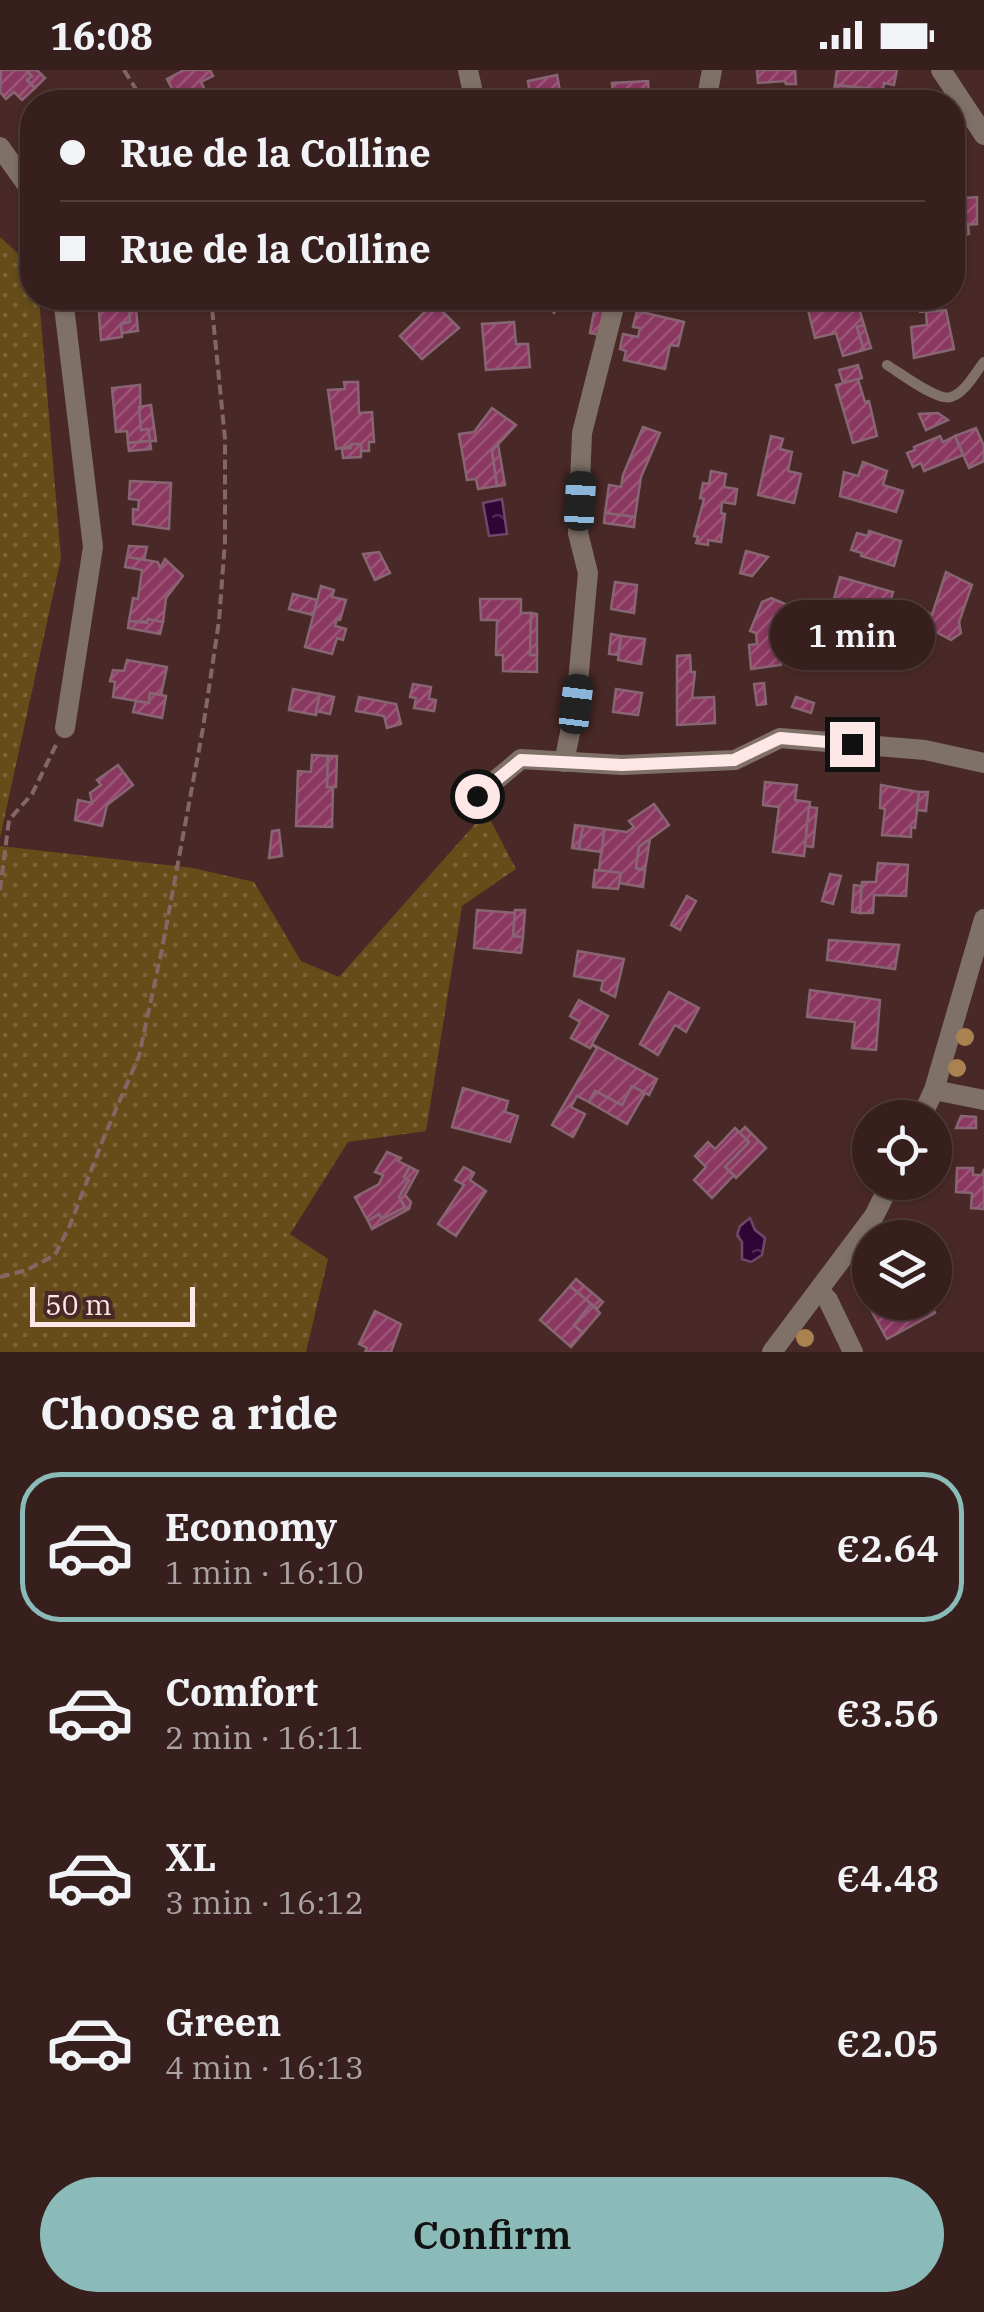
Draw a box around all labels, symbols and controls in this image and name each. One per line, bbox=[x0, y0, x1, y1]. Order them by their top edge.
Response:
text: 16:08 bbox=[50, 11, 153, 60]
text: Rue de la Colline bbox=[120, 128, 431, 177]
text: Rue de la Colline bbox=[120, 224, 431, 273]
car bbox=[563, 470, 597, 532]
callout: 1 min bbox=[770, 599, 934, 669]
text: 1 min bbox=[808, 614, 897, 656]
car bbox=[557, 672, 595, 736]
route end bbox=[830, 722, 875, 767]
route start bbox=[455, 774, 500, 819]
map controls bbox=[852, 1100, 952, 1320]
button: locate bbox=[852, 1100, 952, 1200]
button: layers bbox=[852, 1220, 952, 1320]
scale bar bbox=[30, 1282, 195, 1326]
text: 50 m bbox=[45, 1286, 112, 1323]
text: Choose a ride bbox=[40, 1383, 338, 1441]
icon: car bbox=[45, 1502, 135, 1592]
text: Economy bbox=[165, 1502, 337, 1551]
text: €2.64 bbox=[836, 1523, 939, 1572]
text: 1 min · 16:10 bbox=[165, 1551, 364, 1593]
icon: car bbox=[45, 1667, 135, 1757]
text: Comfort bbox=[165, 1667, 318, 1716]
text: €3.56 bbox=[836, 1688, 939, 1737]
text: 2 min · 16:11 bbox=[165, 1716, 364, 1758]
icon: car bbox=[45, 1832, 135, 1922]
text: XL bbox=[165, 1832, 216, 1881]
text: €4.48 bbox=[836, 1853, 939, 1902]
text: 3 min · 16:12 bbox=[165, 1881, 364, 1923]
icon: car bbox=[45, 1997, 135, 2087]
text: Green bbox=[165, 1997, 281, 2046]
text: €2.05 bbox=[836, 2018, 939, 2067]
text: 4 min · 16:13 bbox=[165, 2046, 364, 2088]
button: Confirm bbox=[40, 2177, 944, 2292]

